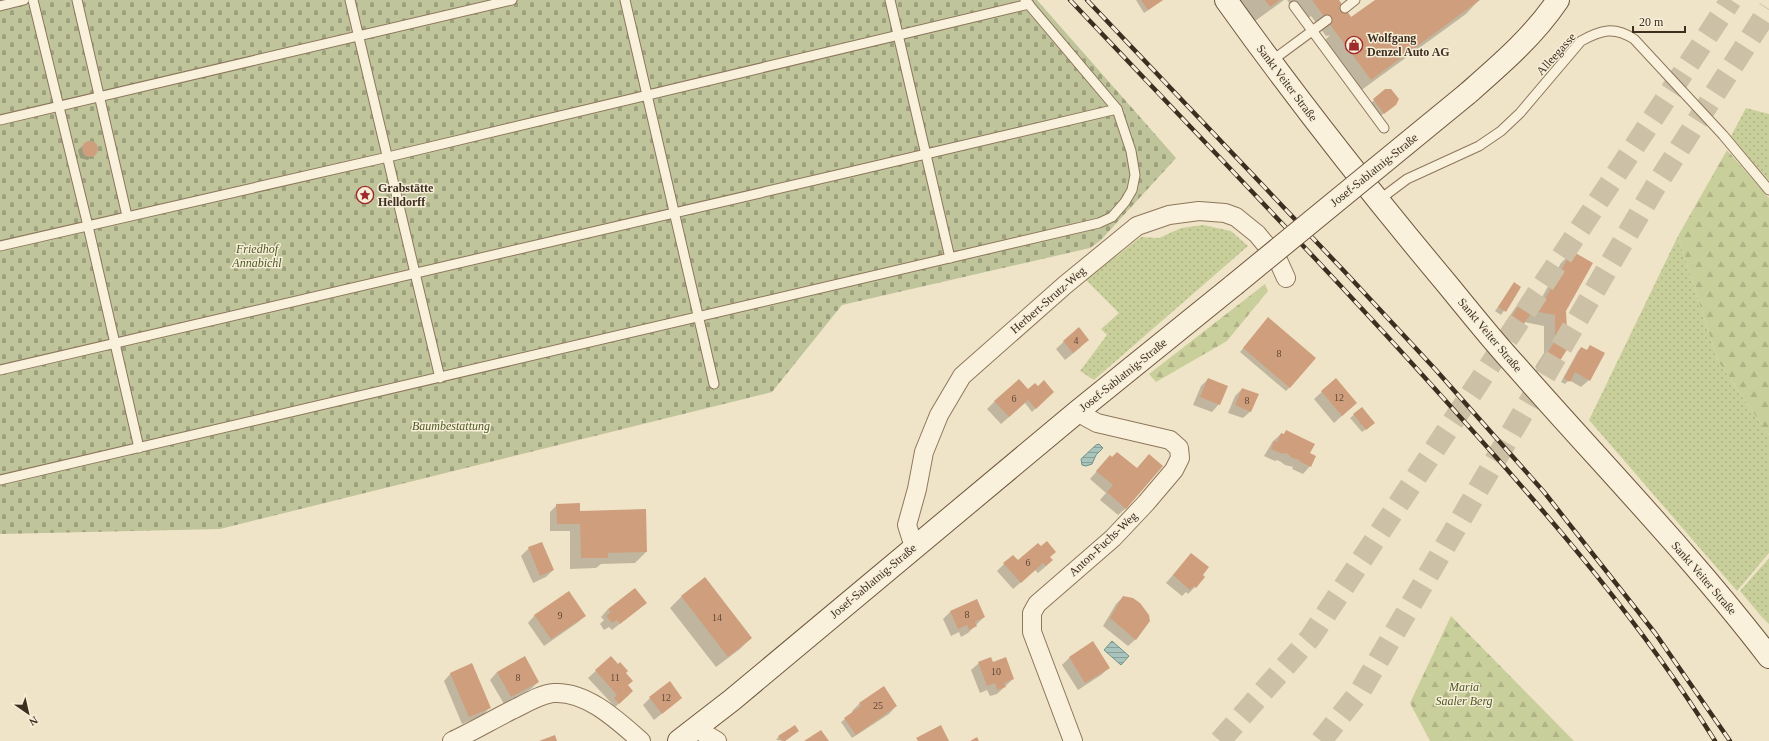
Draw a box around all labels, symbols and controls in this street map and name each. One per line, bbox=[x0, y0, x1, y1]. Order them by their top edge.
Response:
scale bar bbox=[1633, 8, 1685, 34]
text: 20 m bbox=[1639, 15, 1664, 29]
street label: Alleegasse bbox=[1533, 30, 1579, 78]
place label: Wolfgang Denzel Auto AG bbox=[1367, 31, 1450, 59]
shop icon: Wolfgang Denzel Auto AG bbox=[1344, 35, 1364, 55]
street label: Sankt Veiter Straße bbox=[1254, 42, 1320, 124]
street label: Josef-Sablatnig-Straße bbox=[1327, 130, 1421, 210]
place label: Grabstätte Helldorff bbox=[378, 181, 434, 209]
place icon: Grabstätte Helldorff bbox=[355, 185, 375, 205]
park label: Friedhof Annabichl bbox=[231, 242, 282, 270]
street label: Herbert-Strutz-Weg bbox=[1008, 264, 1088, 336]
street label: Sankt Veiter Straße bbox=[1455, 295, 1525, 375]
house number: 4 bbox=[1074, 335, 1079, 346]
street label: Josef-Sablatnig-Straße bbox=[1076, 335, 1170, 415]
house number: 8 bbox=[1277, 348, 1282, 359]
house number: 12 bbox=[1334, 392, 1344, 403]
house number: 6 bbox=[1012, 393, 1017, 404]
house number: 8 bbox=[1245, 395, 1250, 406]
park label: Baumbestattung bbox=[412, 419, 490, 433]
street label: Anton-Fuchs-Weg bbox=[1066, 509, 1140, 579]
street label: Sankt Veiter Straße bbox=[1668, 539, 1740, 617]
street label: Josef-Sablatnig-Straße bbox=[827, 541, 919, 621]
house number: 6 bbox=[1026, 557, 1031, 568]
house number: 8 bbox=[965, 609, 970, 620]
house number: 9 bbox=[558, 610, 563, 621]
house number: 14 bbox=[712, 612, 722, 623]
house number: 10 bbox=[991, 666, 1001, 677]
house number: 8 bbox=[516, 672, 521, 683]
house number: 11 bbox=[610, 672, 620, 683]
park label: Maria Saaler Berg bbox=[1435, 680, 1493, 708]
house number: 12 bbox=[661, 692, 671, 703]
north arrow bbox=[8, 693, 48, 733]
house number: 25 bbox=[873, 700, 883, 711]
text: N bbox=[27, 714, 40, 729]

